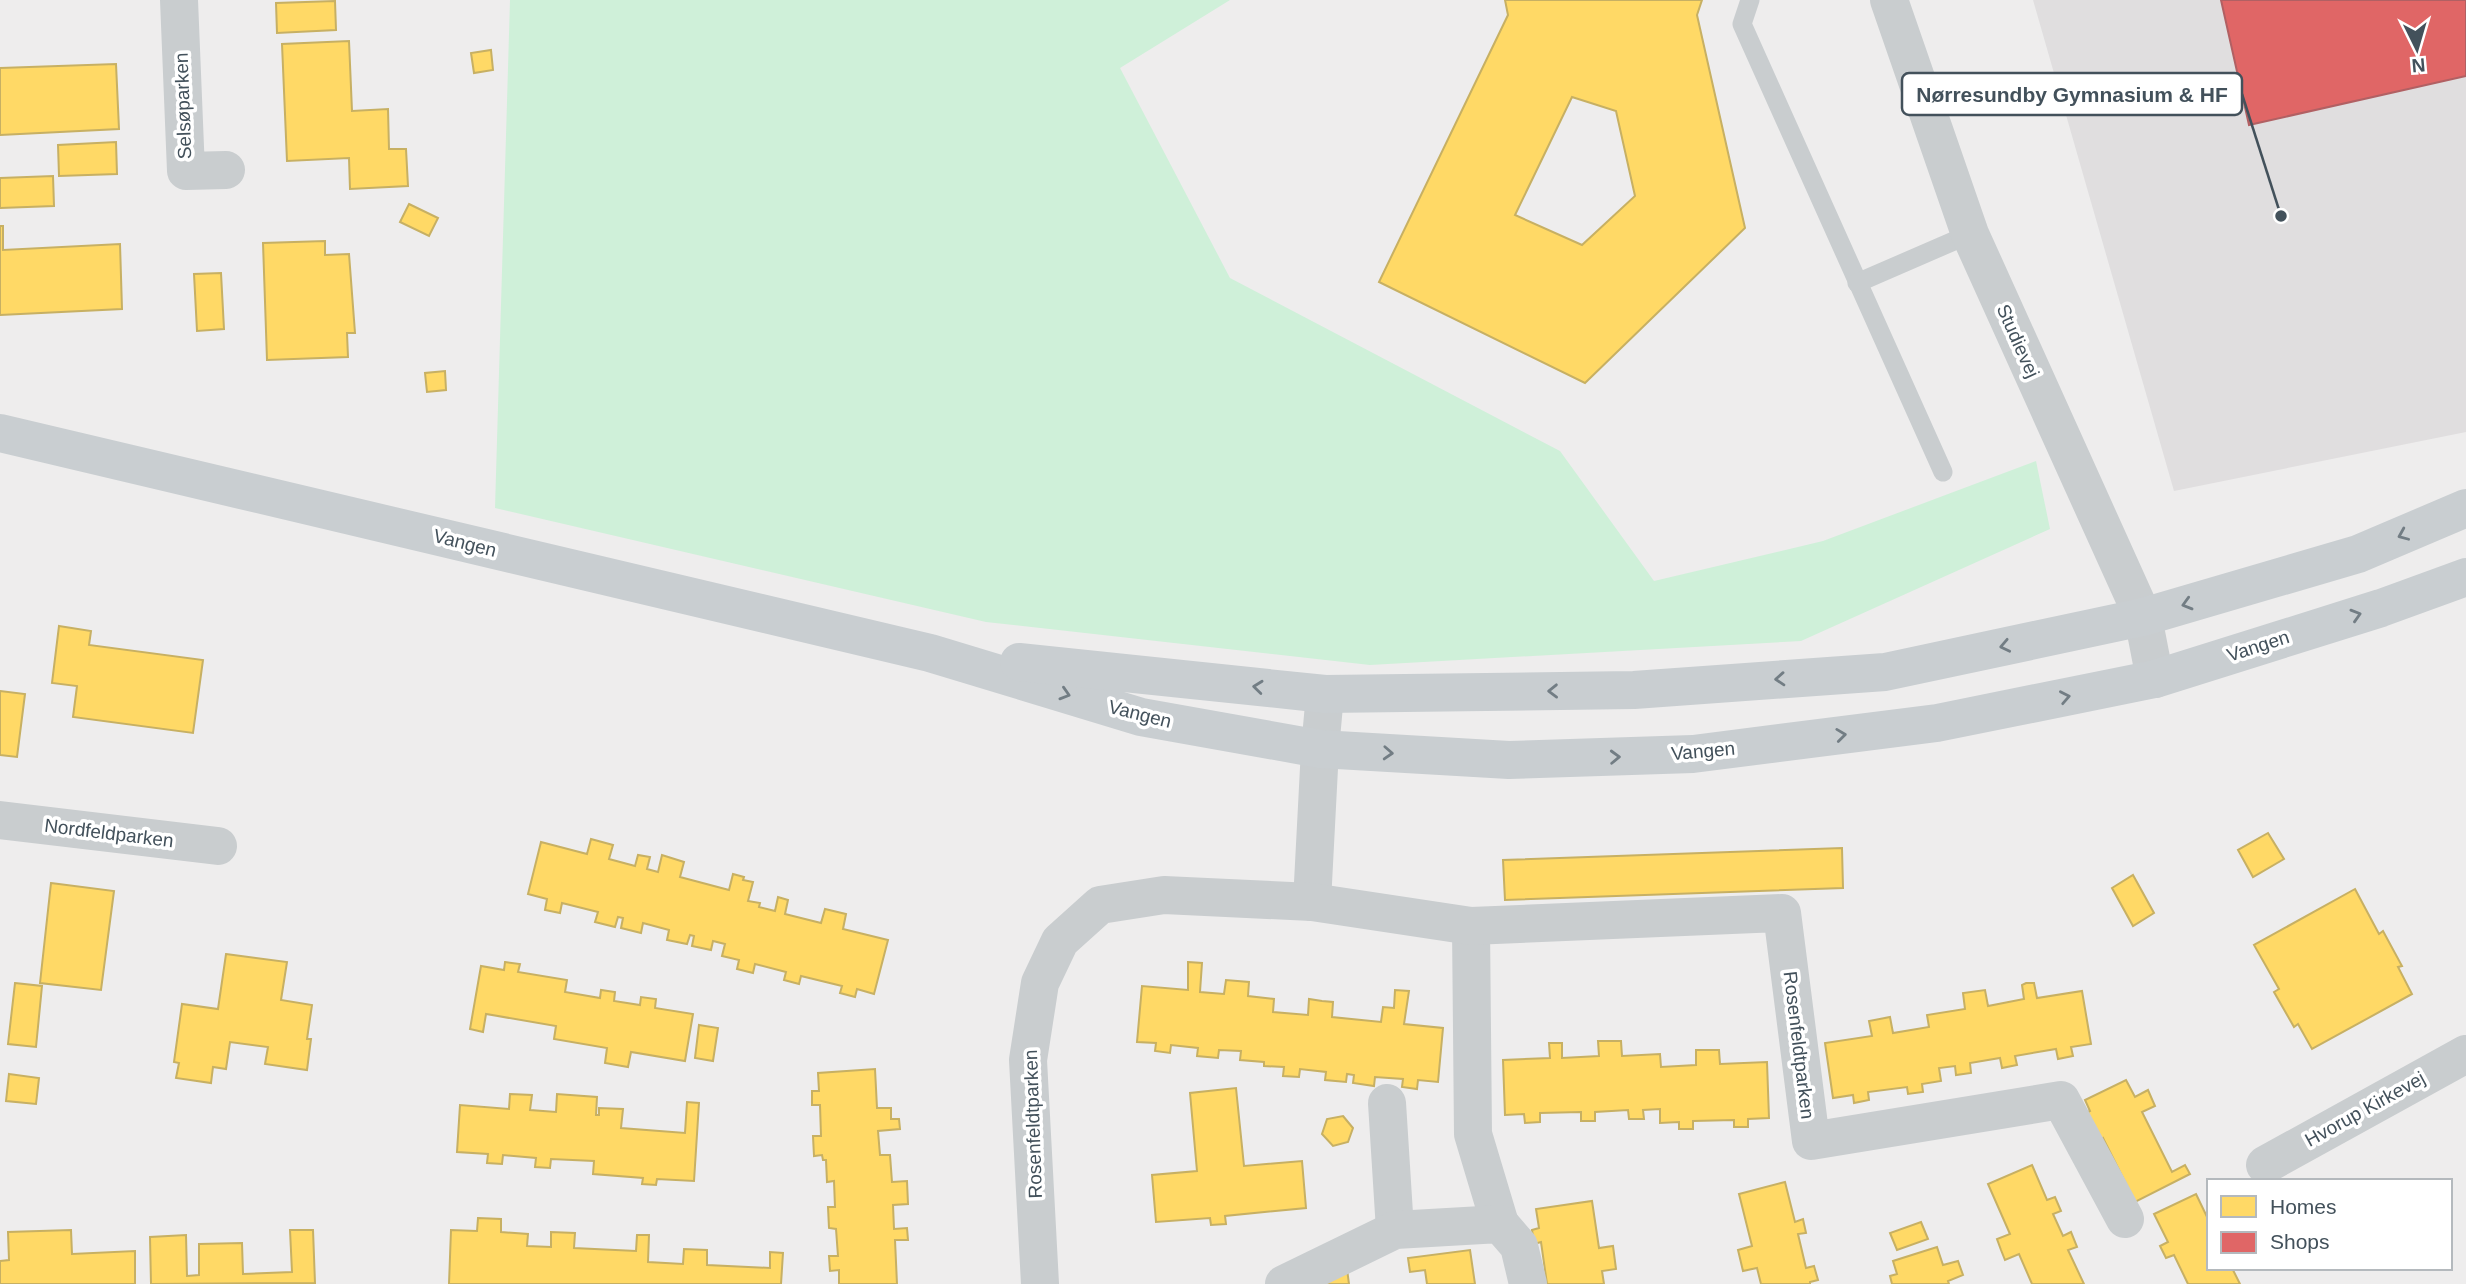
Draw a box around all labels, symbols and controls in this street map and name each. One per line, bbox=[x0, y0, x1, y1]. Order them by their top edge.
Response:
north arrow bbox=[2382, 14, 2452, 84]
street label: Selsøparken bbox=[171, 52, 195, 160]
text: N bbox=[2411, 54, 2426, 76]
callout: Nørresundby Gymnasium & HF bbox=[1902, 73, 2242, 115]
text: Nørresundby Gymnasium & HF bbox=[1916, 83, 2228, 106]
street label: Studievej bbox=[1993, 301, 2043, 381]
street label: Vangen bbox=[431, 525, 499, 561]
one-way arrow bbox=[2398, 526, 2410, 540]
one-way arrow bbox=[2181, 595, 2193, 610]
one-way arrow bbox=[2350, 609, 2362, 624]
street label: Vangen bbox=[2224, 626, 2292, 666]
one-way arrow bbox=[1999, 638, 2011, 653]
one-way arrow bbox=[1774, 671, 1785, 686]
one-way arrow bbox=[1252, 680, 1263, 695]
one-way arrow bbox=[1547, 683, 1558, 699]
one-way arrow bbox=[1059, 686, 1071, 700]
one-way arrow bbox=[2059, 690, 2071, 705]
street label: Vangen bbox=[1106, 696, 1174, 732]
one-way arrow bbox=[1835, 728, 1847, 743]
street label: Vangen bbox=[1670, 738, 1736, 764]
one-way arrow bbox=[1383, 745, 1394, 760]
one-way arrow bbox=[1610, 749, 1621, 764]
street label: Nordfeldparken bbox=[43, 815, 175, 851]
street label: Rosenfeldtparken bbox=[1780, 970, 1818, 1120]
street label: Rosenfeldtparken bbox=[1020, 1049, 1046, 1199]
street label: Hvorup Kirkevej bbox=[2301, 1067, 2429, 1151]
legend bbox=[2207, 1179, 2452, 1270]
text: Homes bbox=[2270, 1195, 2337, 1218]
text: Shops bbox=[2270, 1230, 2330, 1253]

